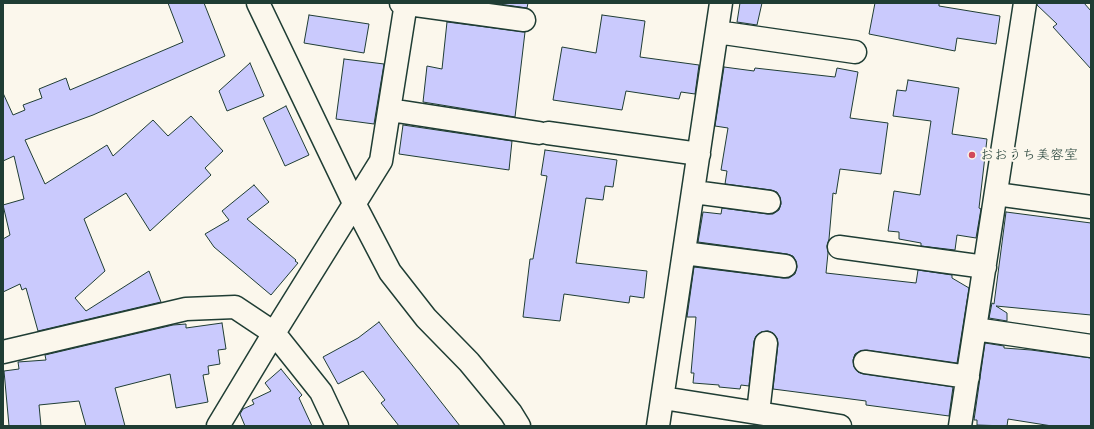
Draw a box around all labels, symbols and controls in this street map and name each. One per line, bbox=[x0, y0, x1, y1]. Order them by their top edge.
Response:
place label: おおうち美容室 bbox=[980, 147, 1078, 163]
marker: おおうち美容室 bbox=[967, 150, 977, 160]

